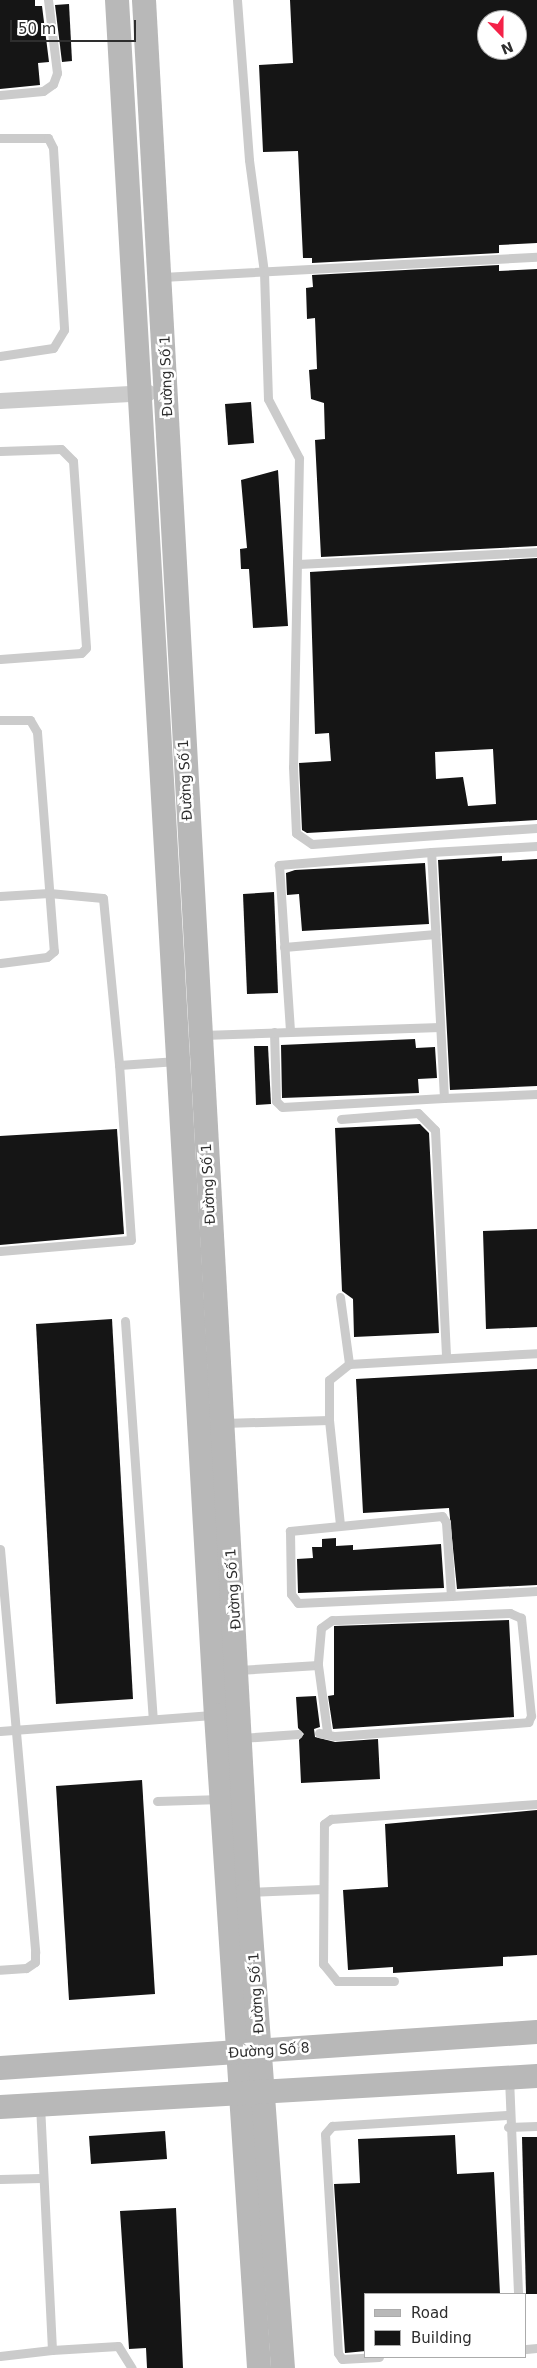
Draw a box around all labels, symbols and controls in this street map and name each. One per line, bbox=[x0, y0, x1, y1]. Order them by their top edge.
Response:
scale bar bbox=[12, 10, 139, 42]
north arrow bbox=[477, 10, 527, 60]
text: 50 m bbox=[18, 20, 56, 38]
text: N bbox=[499, 38, 516, 58]
street label: Đường Số 1 bbox=[156, 335, 176, 417]
street label: Đường Số 1 bbox=[174, 739, 196, 821]
street label: Đường Số 1 bbox=[197, 1143, 219, 1225]
street label: Đường Số 1 bbox=[222, 1548, 244, 1630]
street label: Đường Số 1 bbox=[245, 1952, 267, 2034]
street label: Đường Số 8 bbox=[228, 2039, 310, 2061]
legend bbox=[364, 2293, 527, 2358]
text: Road bbox=[411, 2304, 449, 2322]
text: Building bbox=[411, 2329, 472, 2347]

